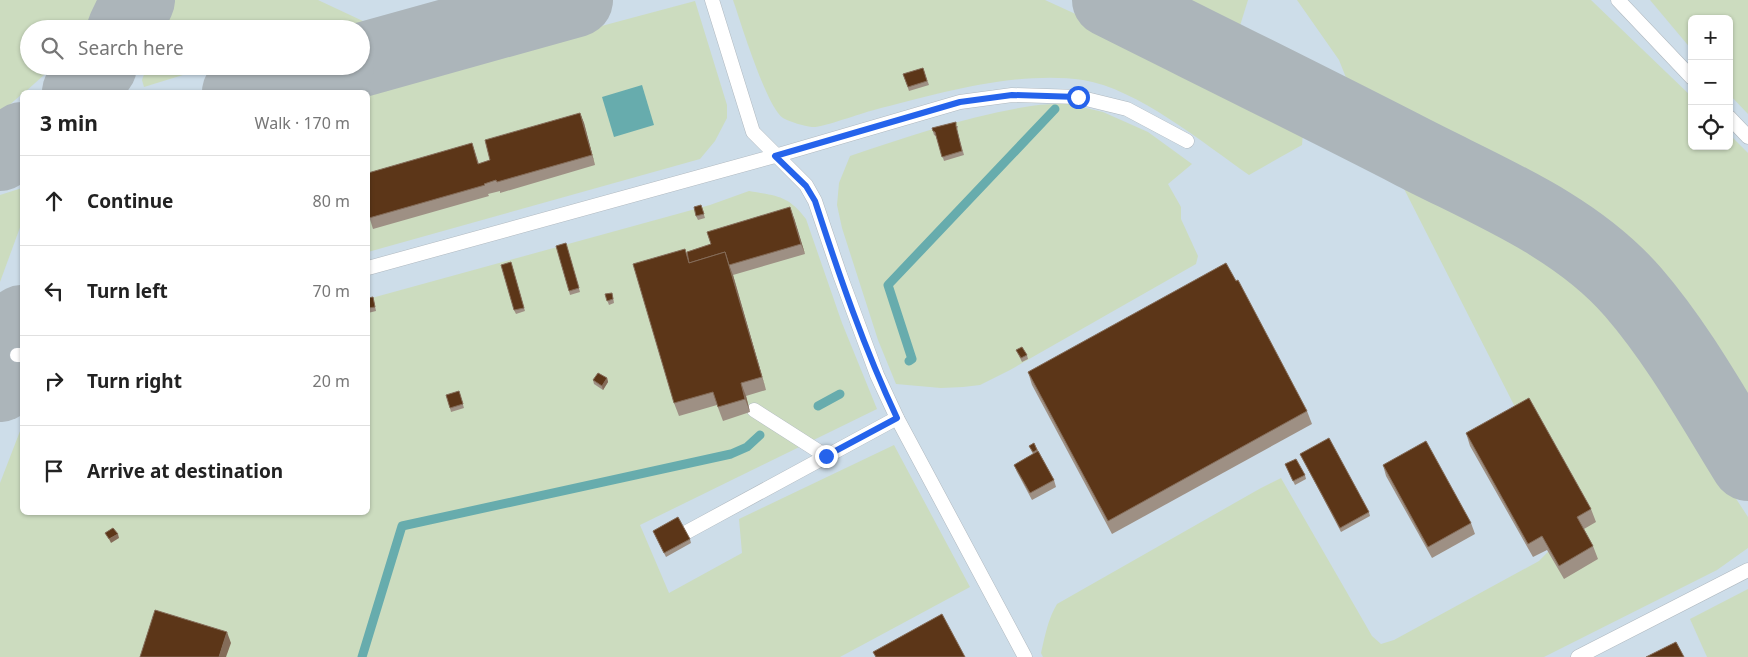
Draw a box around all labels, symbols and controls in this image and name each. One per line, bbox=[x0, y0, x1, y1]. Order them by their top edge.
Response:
map controls bbox=[1688, 15, 1733, 150]
button: + bbox=[1688, 15, 1733, 60]
search box bbox=[20, 20, 370, 75]
icon: search bbox=[38, 34, 66, 62]
text: Search here bbox=[78, 35, 184, 61]
button: − bbox=[1688, 60, 1733, 105]
route start bbox=[1067, 86, 1090, 109]
button: locate bbox=[1688, 105, 1733, 150]
text: 3 min bbox=[40, 109, 98, 137]
text: Walk · 170 m bbox=[255, 112, 350, 134]
icon: ahead bbox=[40, 187, 68, 215]
text: Continue bbox=[87, 188, 173, 214]
text: 80 m bbox=[313, 190, 350, 212]
icon: left bbox=[40, 277, 68, 305]
text: Turn left bbox=[87, 278, 168, 304]
text: 70 m bbox=[313, 280, 350, 302]
icon: right bbox=[40, 367, 68, 395]
text: Turn right bbox=[87, 368, 182, 394]
text: 20 m bbox=[313, 370, 350, 392]
route end bbox=[815, 445, 838, 468]
icon: arrive bbox=[40, 457, 68, 485]
text: Arrive at destination bbox=[87, 458, 283, 484]

